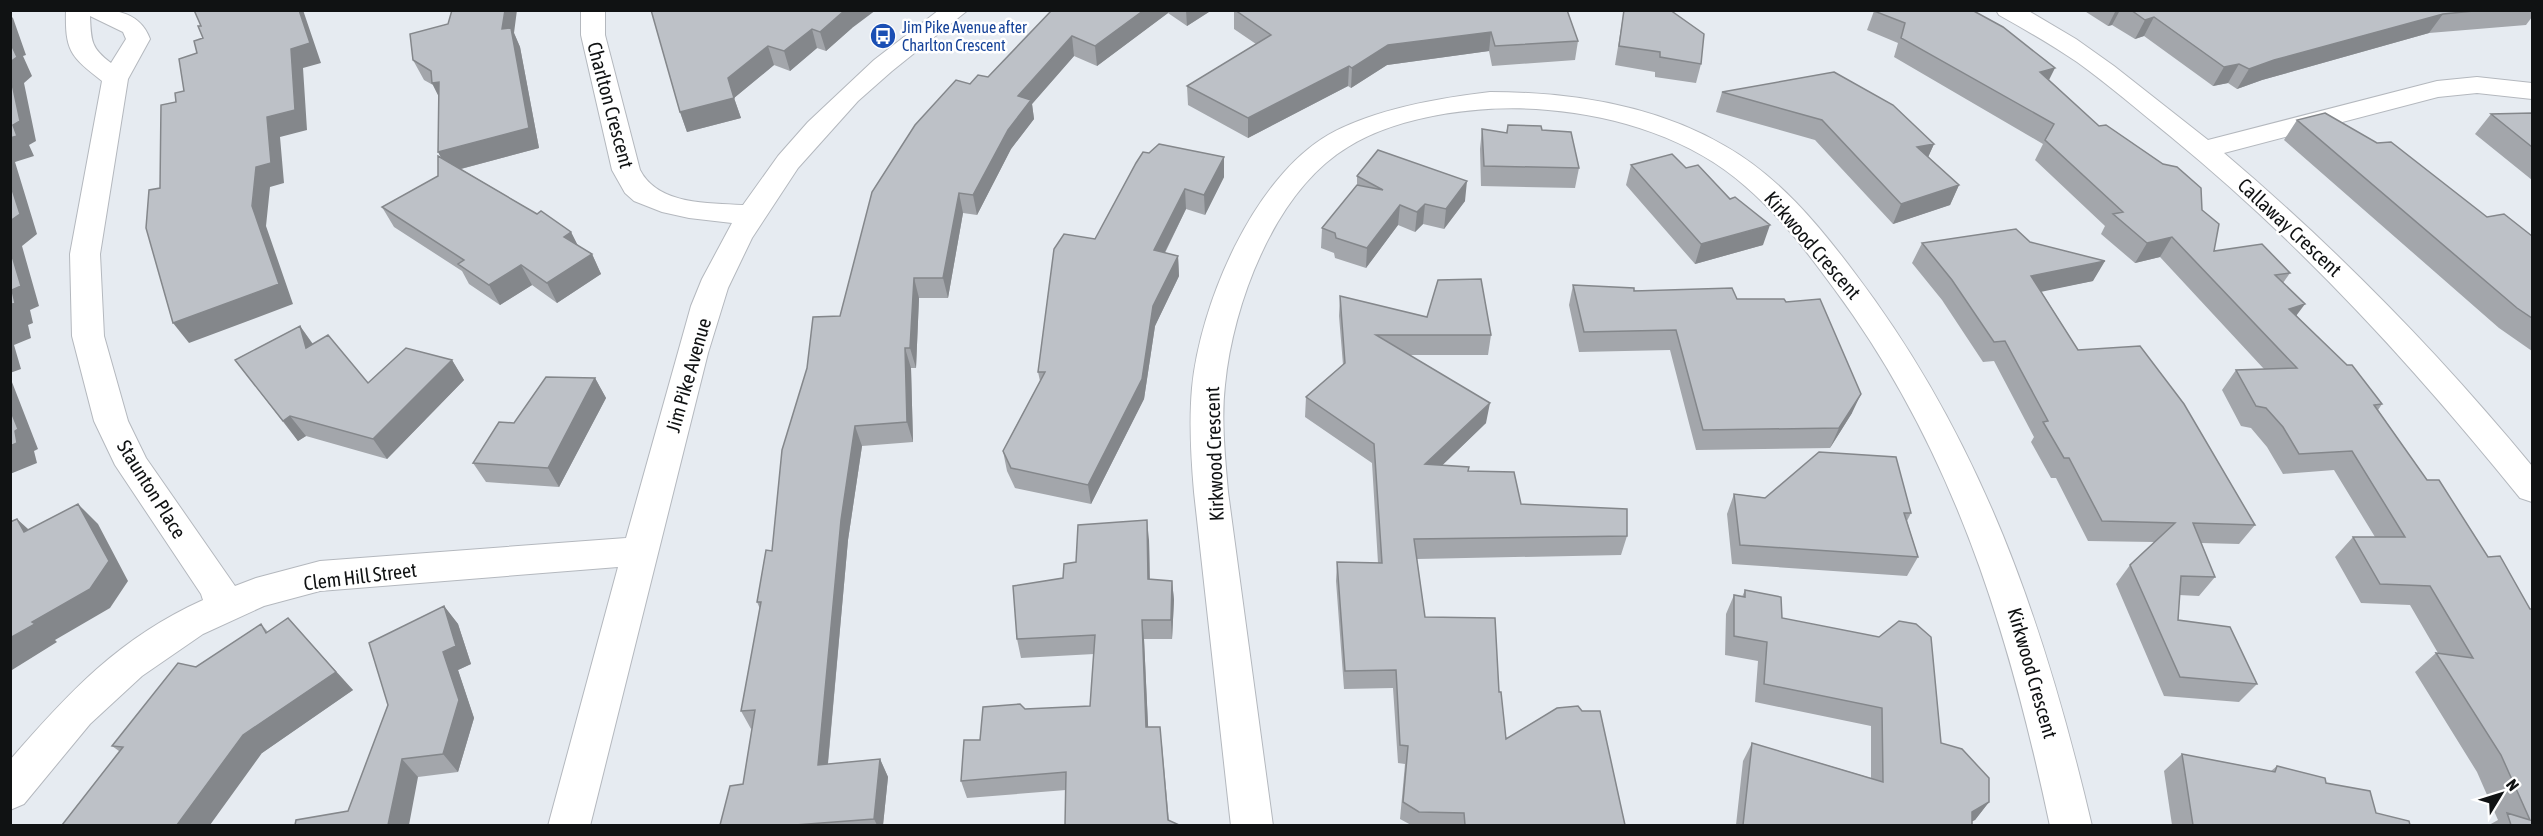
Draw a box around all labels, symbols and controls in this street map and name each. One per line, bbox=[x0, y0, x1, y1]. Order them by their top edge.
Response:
place label: Jim Pike Avenue after Charlton Crescent bbox=[902, 18, 1027, 54]
bus stop icon: Jim Pike Avenue after Charlton Crescent bbox=[868, 21, 898, 51]
street label: Charlton Crescent bbox=[583, 39, 639, 171]
street label: Callaway Crescent bbox=[2233, 173, 2347, 281]
street label: Kirkwood Crescent bbox=[1760, 187, 1866, 304]
street label: Jim Pike Avenue bbox=[661, 315, 715, 435]
street label: Kirkwood Crescent bbox=[1200, 386, 1228, 522]
street label: Staunton Place bbox=[113, 436, 191, 542]
street label: Clem Hill Street bbox=[302, 558, 418, 594]
street label: Kirkwood Crescent bbox=[2003, 605, 2063, 741]
north arrow bbox=[2471, 764, 2531, 824]
text: N bbox=[2503, 775, 2523, 794]

